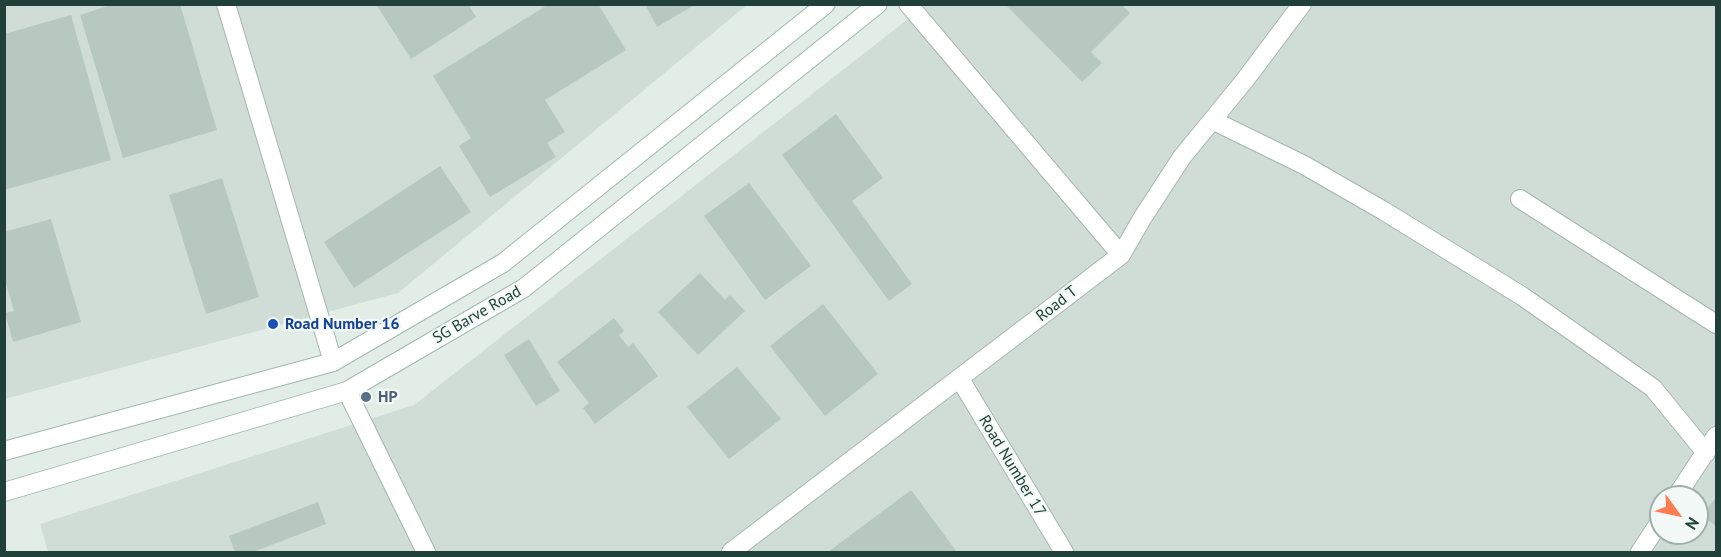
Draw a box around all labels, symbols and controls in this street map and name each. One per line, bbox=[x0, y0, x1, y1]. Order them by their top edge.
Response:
street label: SG Barve Road bbox=[429, 282, 525, 348]
street label: Road T bbox=[1033, 282, 1081, 326]
place label: Road Number 16 bbox=[285, 314, 400, 334]
marker: Road Number 16 bbox=[266, 317, 280, 331]
place label: HP bbox=[378, 387, 398, 407]
marker: HP bbox=[359, 390, 373, 404]
street label: Road Number 17 bbox=[974, 412, 1050, 520]
north arrow bbox=[1649, 485, 1709, 545]
text: N bbox=[1681, 514, 1704, 534]

